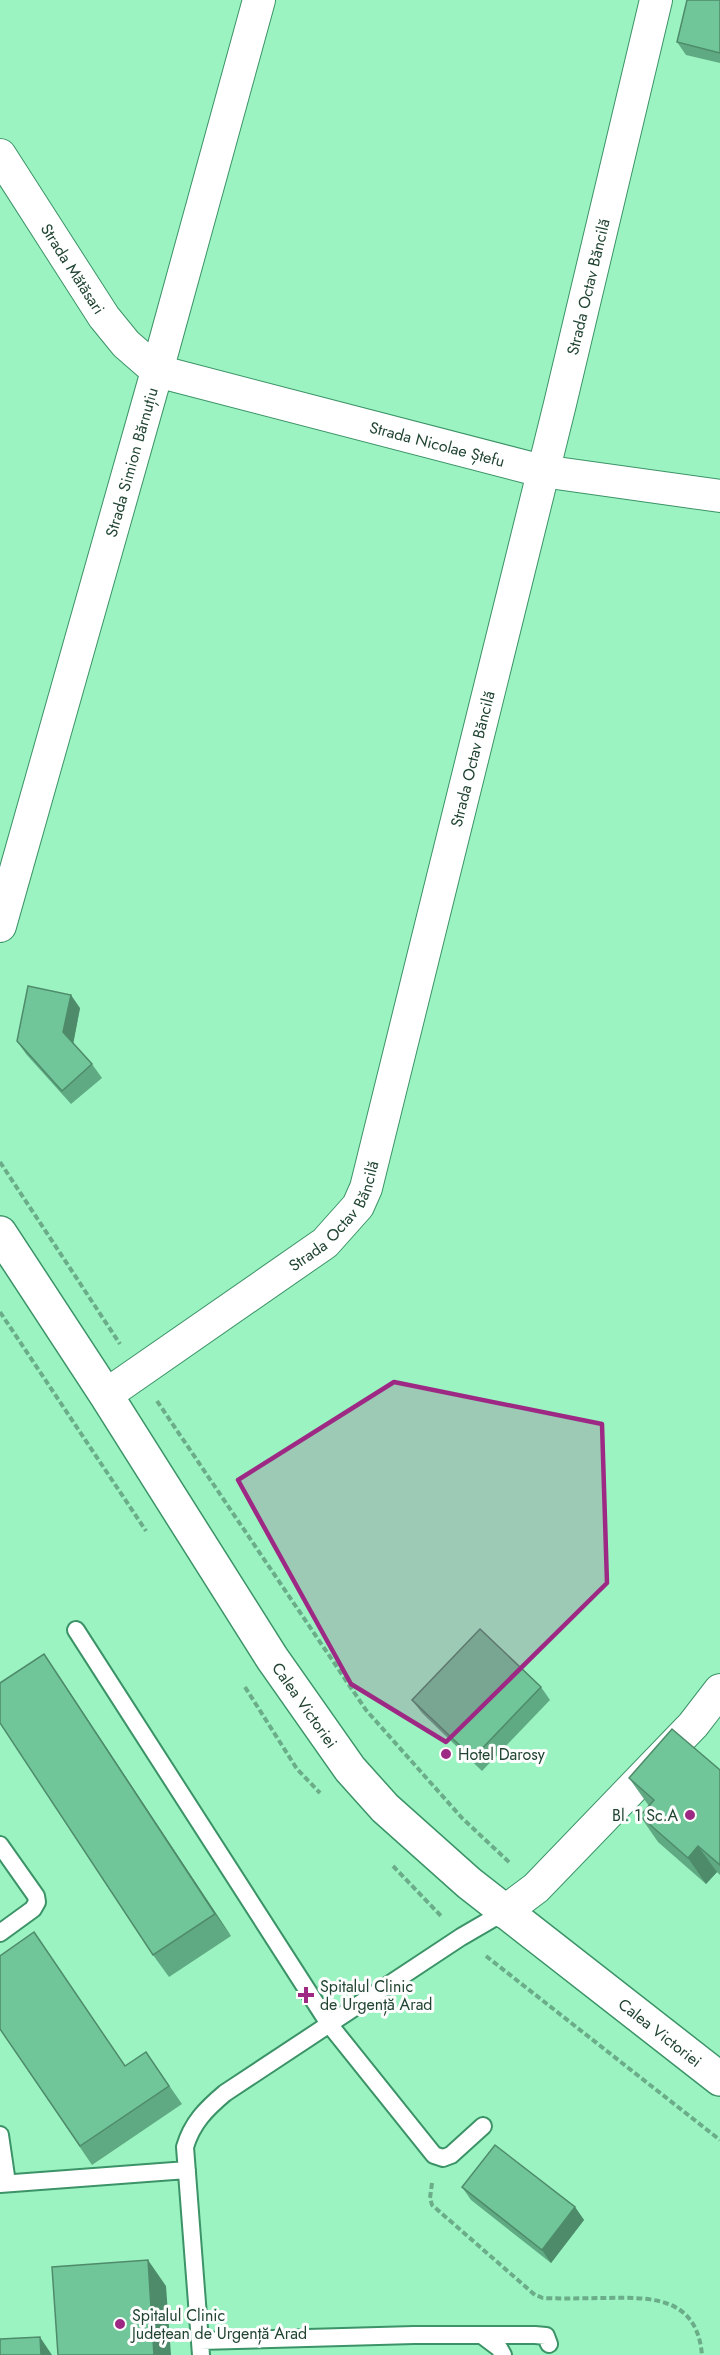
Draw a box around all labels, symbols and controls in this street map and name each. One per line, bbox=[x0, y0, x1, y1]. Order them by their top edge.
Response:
street label: Strada Octav Băncilă bbox=[561, 216, 616, 357]
street label: Strada Mătăsari bbox=[35, 219, 110, 319]
street label: Strada Simion Bărnuțiu bbox=[100, 385, 164, 540]
street label: Strada Nicolae Ștefu bbox=[367, 416, 507, 473]
street label: Strada Octav Băncilă bbox=[445, 688, 501, 829]
street label: Strada Octav Băncilă bbox=[284, 1158, 384, 1277]
street label: Calea Victoriei bbox=[266, 1658, 343, 1753]
place label: Hotel Darosy bbox=[458, 1743, 546, 1766]
marker: Hotel Darosy bbox=[439, 1747, 453, 1761]
place label: Bl. 1 Sc.A bbox=[612, 1804, 678, 1827]
marker: Bl. 1 Sc.A bbox=[683, 1808, 697, 1822]
place label: Spitalul Clinic de Urgență Arad bbox=[320, 1975, 432, 2016]
marker: Spitalul Clinic de Urgență Arad bbox=[297, 1986, 315, 2004]
street label: Calea Victoriei bbox=[613, 1993, 707, 2073]
place label: Spitalul Clinic Județean de Urgență Arad bbox=[130, 2304, 307, 2345]
marker: Spitalul Clinic Județean de Urgență Arad bbox=[113, 2317, 127, 2331]

